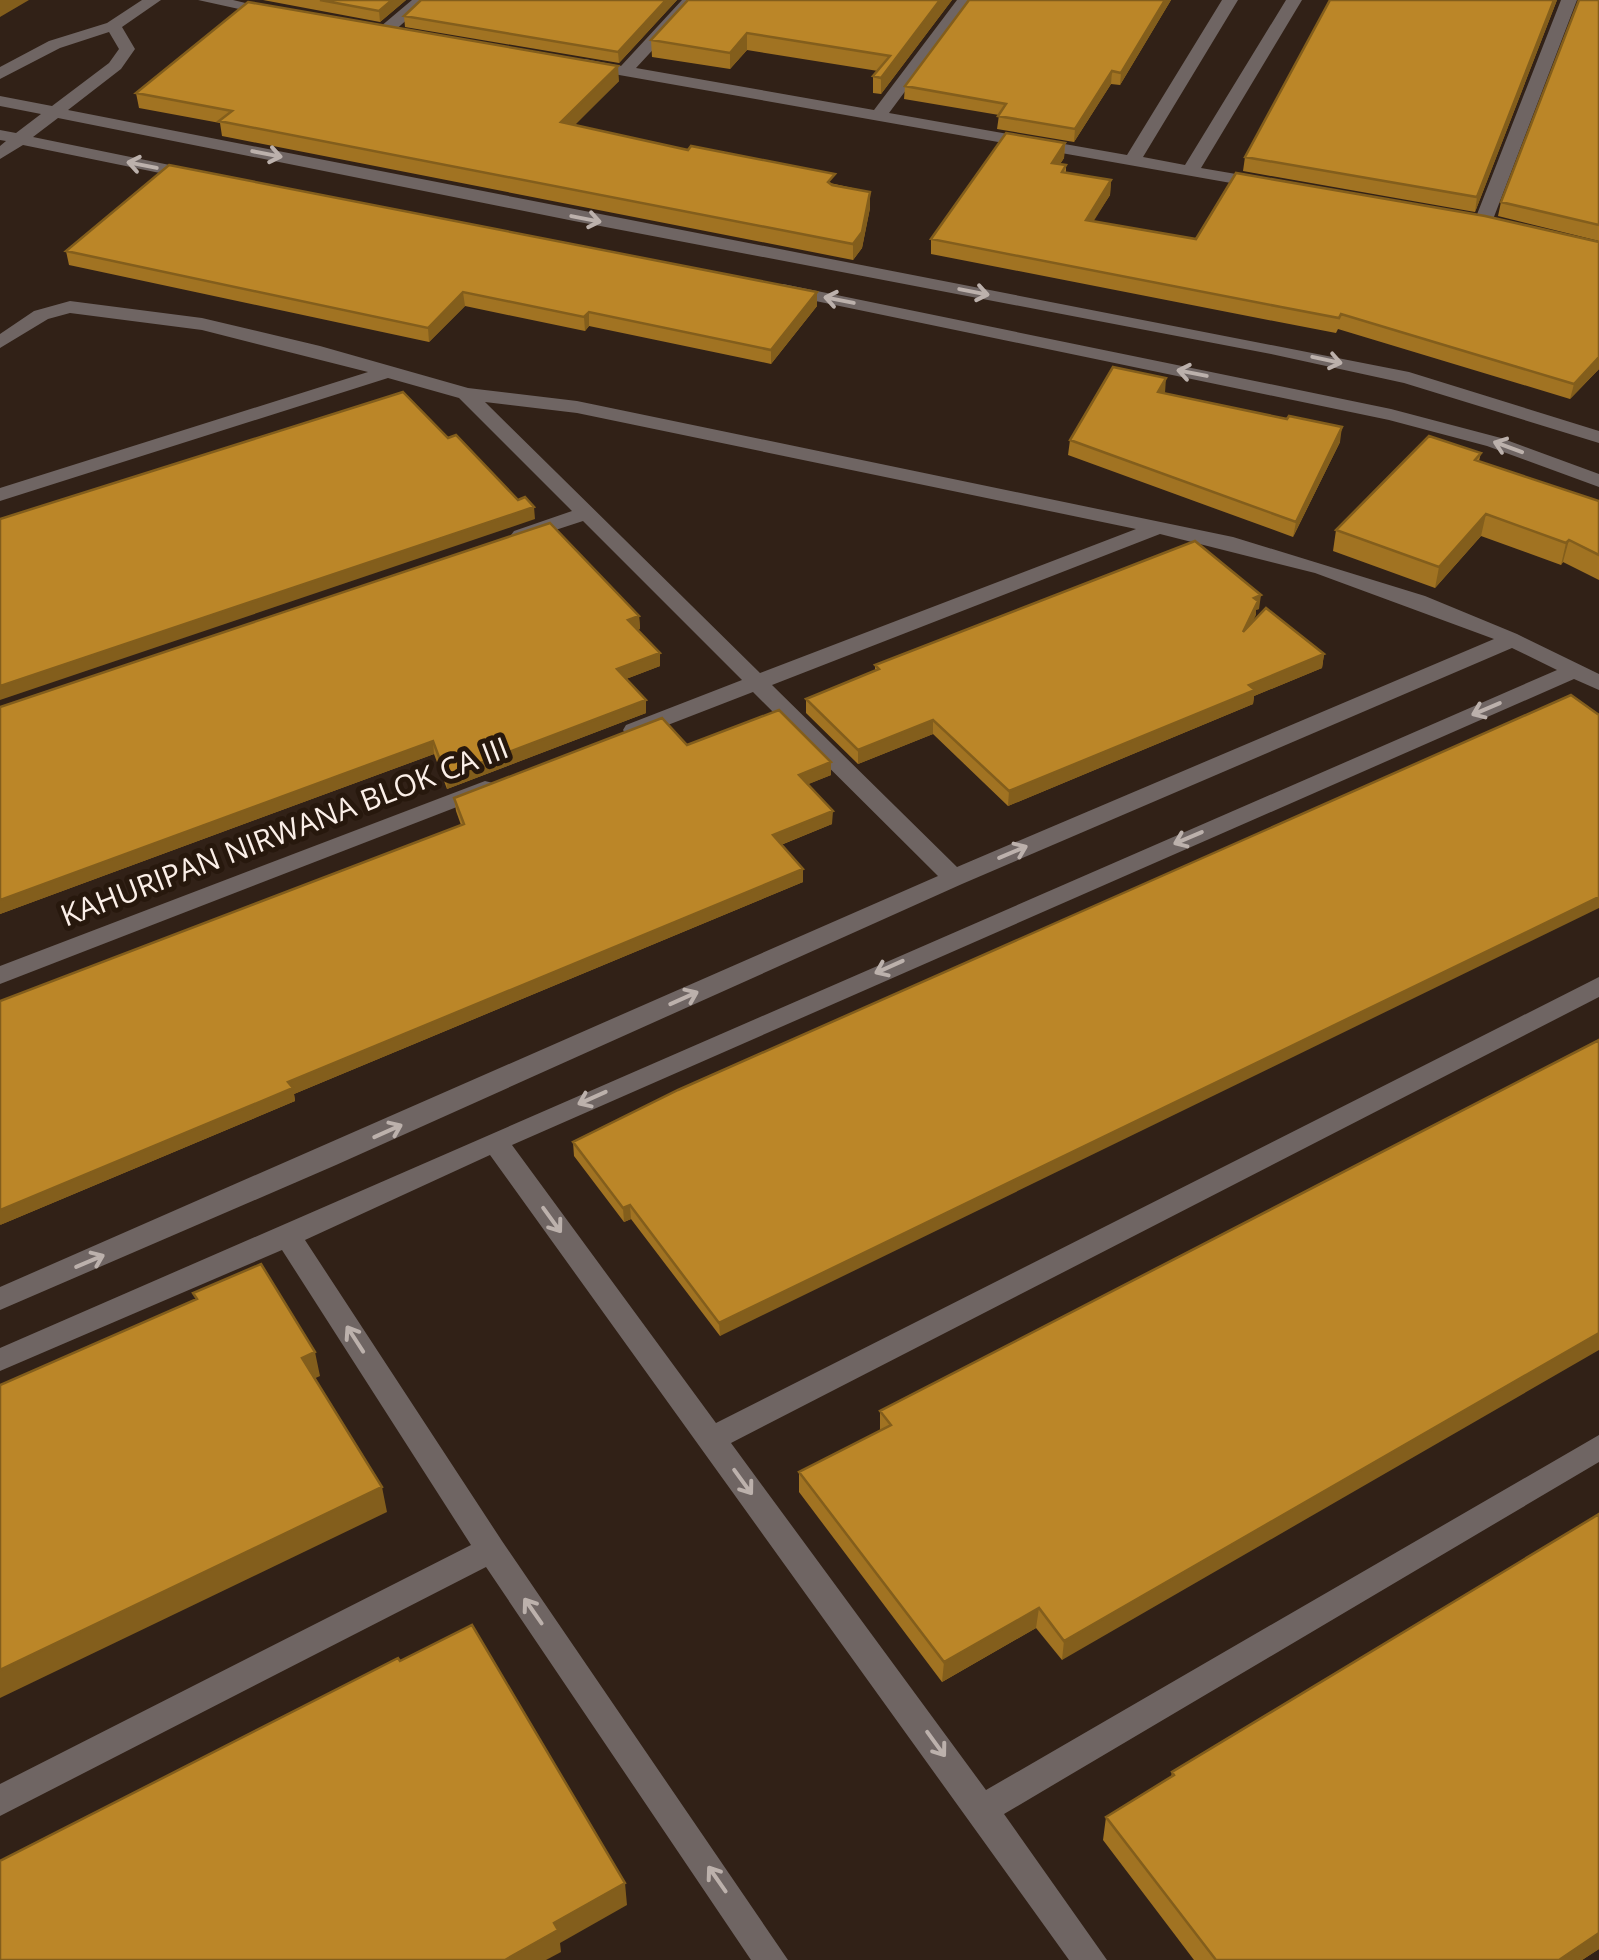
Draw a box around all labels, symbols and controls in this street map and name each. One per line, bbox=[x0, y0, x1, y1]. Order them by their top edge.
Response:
one-way arrow bbox=[250, 145, 283, 164]
one-way arrow bbox=[127, 154, 159, 173]
one-way arrow bbox=[569, 210, 601, 229]
one-way arrow bbox=[957, 283, 989, 302]
one-way arrow bbox=[824, 290, 856, 309]
one-way arrow bbox=[1310, 352, 1342, 371]
one-way arrow bbox=[1176, 363, 1208, 382]
one-way arrow bbox=[1493, 437, 1524, 455]
one-way arrow bbox=[1471, 701, 1502, 719]
street label: KAHURIPAN NIRWANA BLOK CA III bbox=[54, 726, 514, 936]
one-way arrow bbox=[1173, 830, 1203, 848]
one-way arrow bbox=[997, 842, 1028, 860]
one-way arrow bbox=[875, 959, 905, 977]
one-way arrow bbox=[668, 988, 699, 1006]
one-way arrow bbox=[577, 1090, 608, 1108]
one-way arrow bbox=[372, 1121, 403, 1139]
one-way arrow bbox=[541, 1206, 562, 1233]
one-way arrow bbox=[74, 1250, 104, 1268]
one-way arrow bbox=[344, 1326, 365, 1354]
one-way arrow bbox=[733, 1468, 754, 1495]
one-way arrow bbox=[522, 1598, 543, 1626]
one-way arrow bbox=[925, 1730, 946, 1758]
one-way arrow bbox=[707, 1866, 728, 1893]

